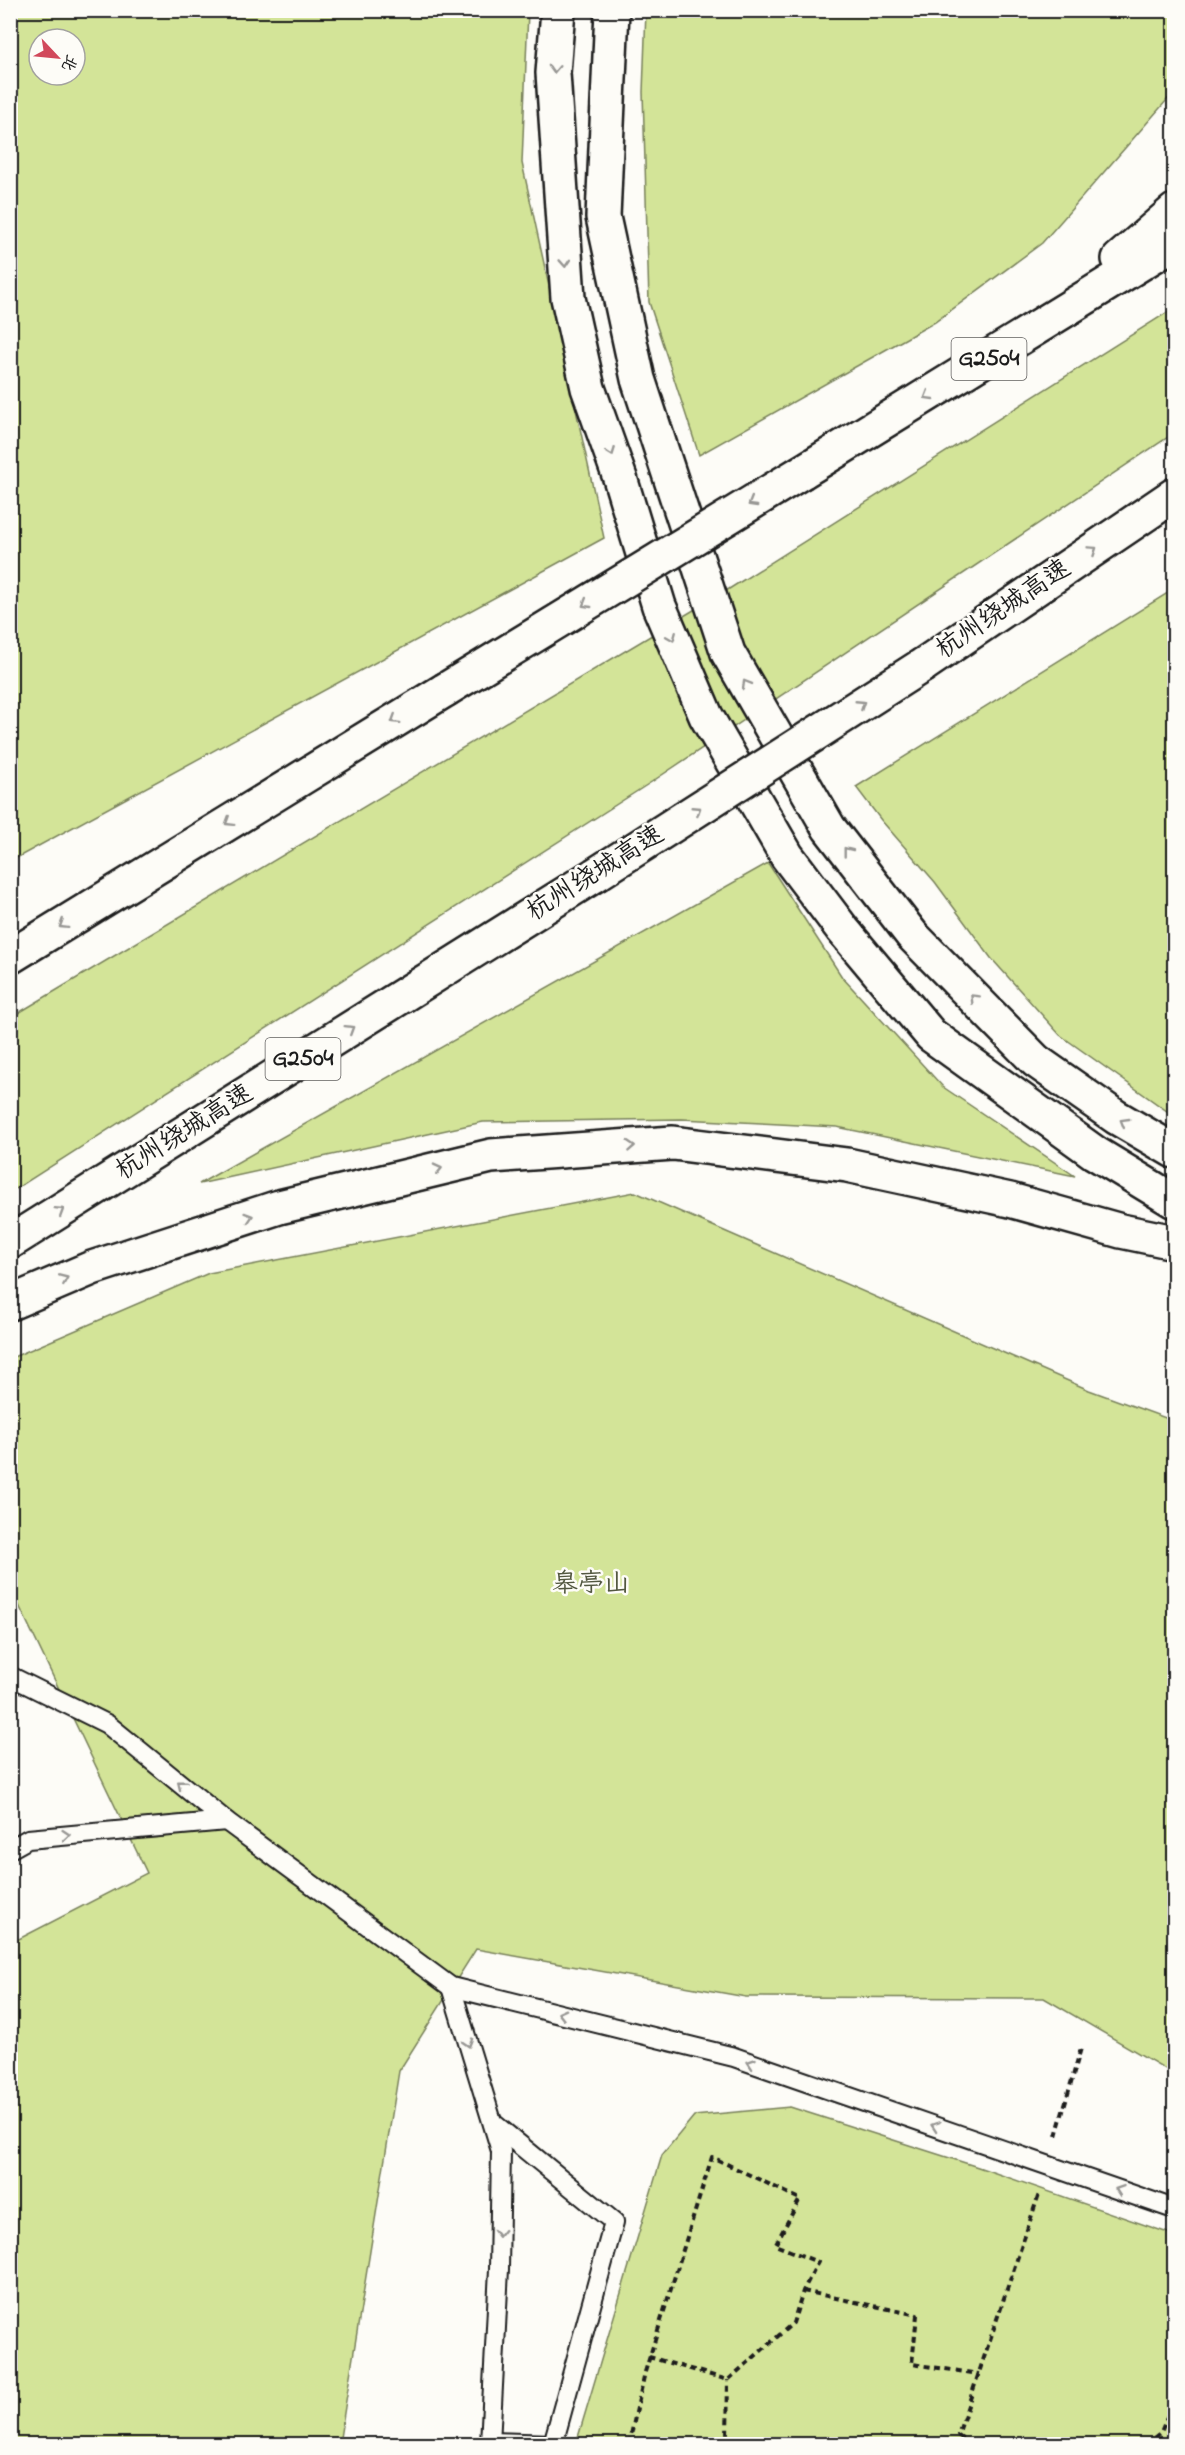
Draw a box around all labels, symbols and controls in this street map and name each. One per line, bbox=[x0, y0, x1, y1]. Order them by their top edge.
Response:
north arrow bbox=[27, 27, 87, 87]
text: 北 bbox=[54, 50, 83, 75]
one-way arrow bbox=[547, 64, 560, 73]
one-way arrow bbox=[558, 259, 571, 268]
road number: G2504 bbox=[952, 338, 1026, 380]
one-way arrow bbox=[924, 388, 934, 400]
one-way arrow bbox=[604, 446, 616, 457]
one-way arrow bbox=[748, 495, 758, 507]
one-way arrow bbox=[1086, 546, 1097, 557]
street label: 杭州绕城高速 bbox=[929, 551, 1079, 669]
one-way arrow bbox=[581, 596, 592, 607]
one-way arrow bbox=[665, 631, 677, 642]
one-way arrow bbox=[742, 680, 753, 690]
one-way arrow bbox=[855, 700, 866, 711]
one-way arrow bbox=[391, 713, 401, 725]
one-way arrow bbox=[691, 806, 702, 817]
one-way arrow bbox=[225, 815, 235, 827]
street label: 杭州绕城高速 bbox=[520, 817, 672, 931]
one-way arrow bbox=[844, 847, 855, 858]
one-way arrow bbox=[59, 917, 69, 929]
one-way arrow bbox=[971, 995, 982, 1006]
one-way arrow bbox=[344, 1025, 354, 1037]
road number: G2504 bbox=[266, 1038, 340, 1080]
street label: 杭州绕城高速 bbox=[109, 1076, 261, 1190]
one-way arrow bbox=[1120, 1118, 1130, 1129]
one-way arrow bbox=[626, 1140, 635, 1153]
one-way arrow bbox=[433, 1163, 443, 1176]
one-way arrow bbox=[54, 1207, 64, 1219]
one-way arrow bbox=[243, 1211, 254, 1224]
one-way arrow bbox=[58, 1275, 69, 1287]
park label: 皋亭山 bbox=[552, 1566, 630, 1604]
one-way arrow bbox=[176, 1780, 187, 1791]
one-way arrow bbox=[61, 1829, 70, 1842]
one-way arrow bbox=[557, 2009, 567, 2022]
one-way arrow bbox=[461, 2037, 473, 2048]
one-way arrow bbox=[746, 2057, 756, 2070]
one-way arrow bbox=[930, 2121, 941, 2134]
one-way arrow bbox=[1114, 2185, 1125, 2197]
one-way arrow bbox=[493, 2229, 506, 2238]

